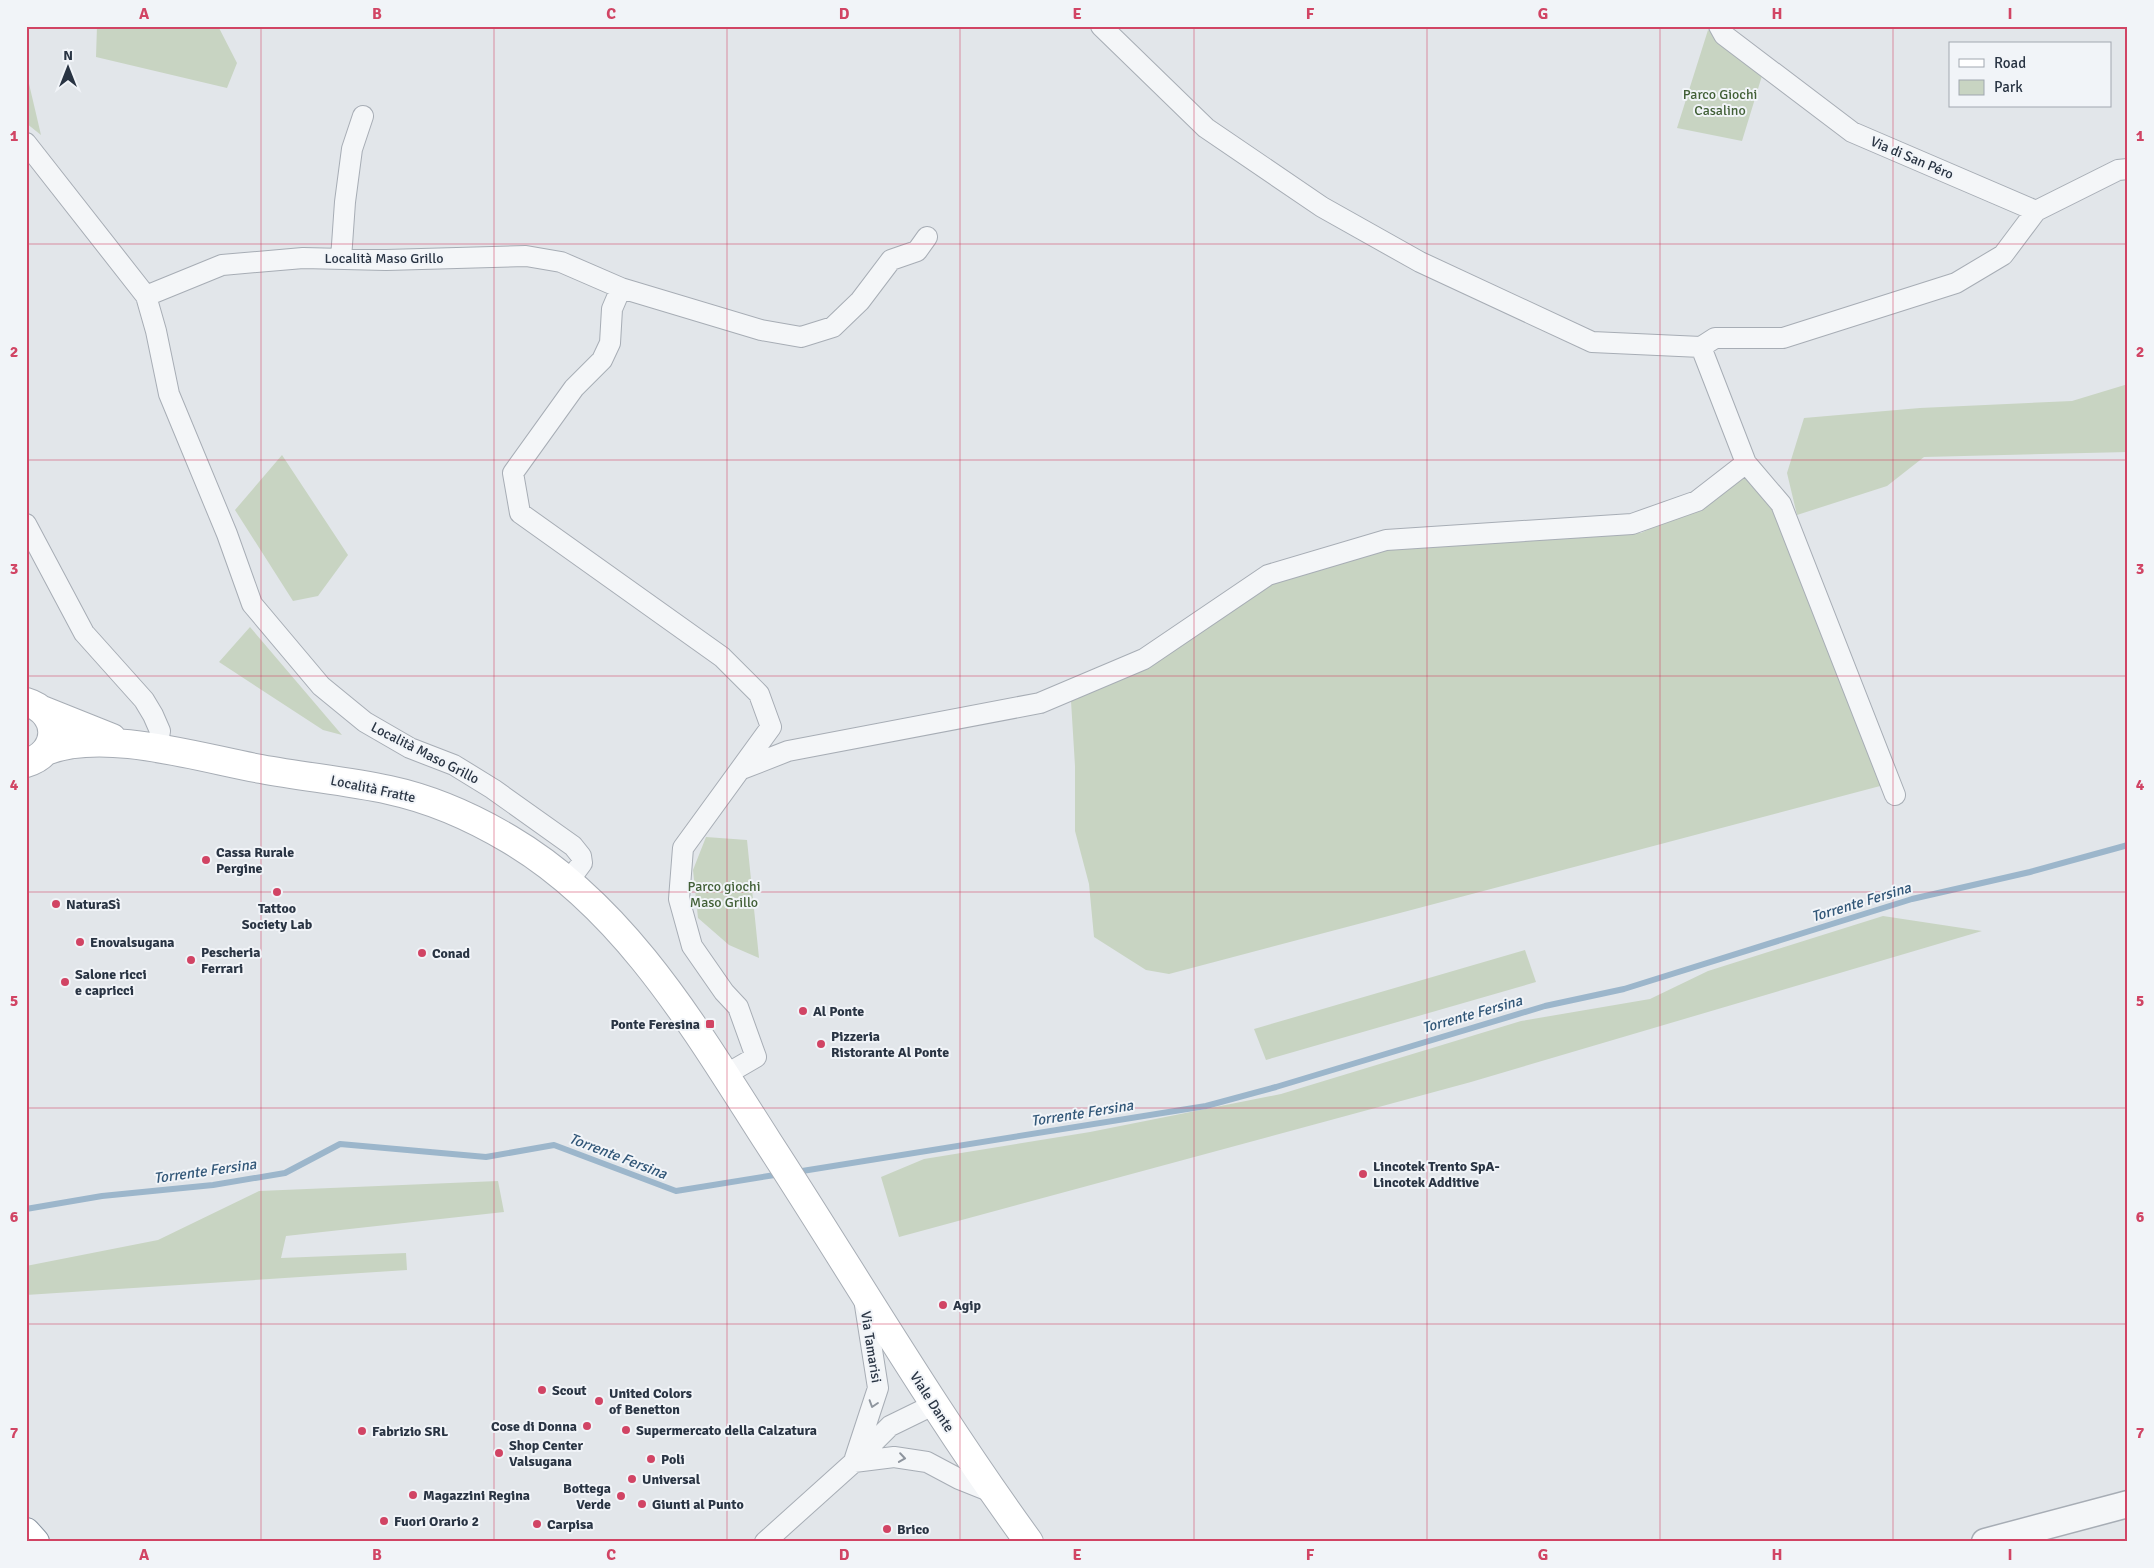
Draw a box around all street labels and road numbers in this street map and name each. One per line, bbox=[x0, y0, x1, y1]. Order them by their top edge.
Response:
street label: Via di San Péro bbox=[1868, 133, 1956, 183]
street label: Località Maso Grillo bbox=[324, 250, 444, 267]
street label: Località Maso Grillo bbox=[368, 718, 482, 788]
street label: Località Fratte bbox=[329, 772, 417, 806]
street label: Via Tamarisi bbox=[857, 1310, 885, 1384]
street label: Viale Dante bbox=[906, 1369, 958, 1435]

